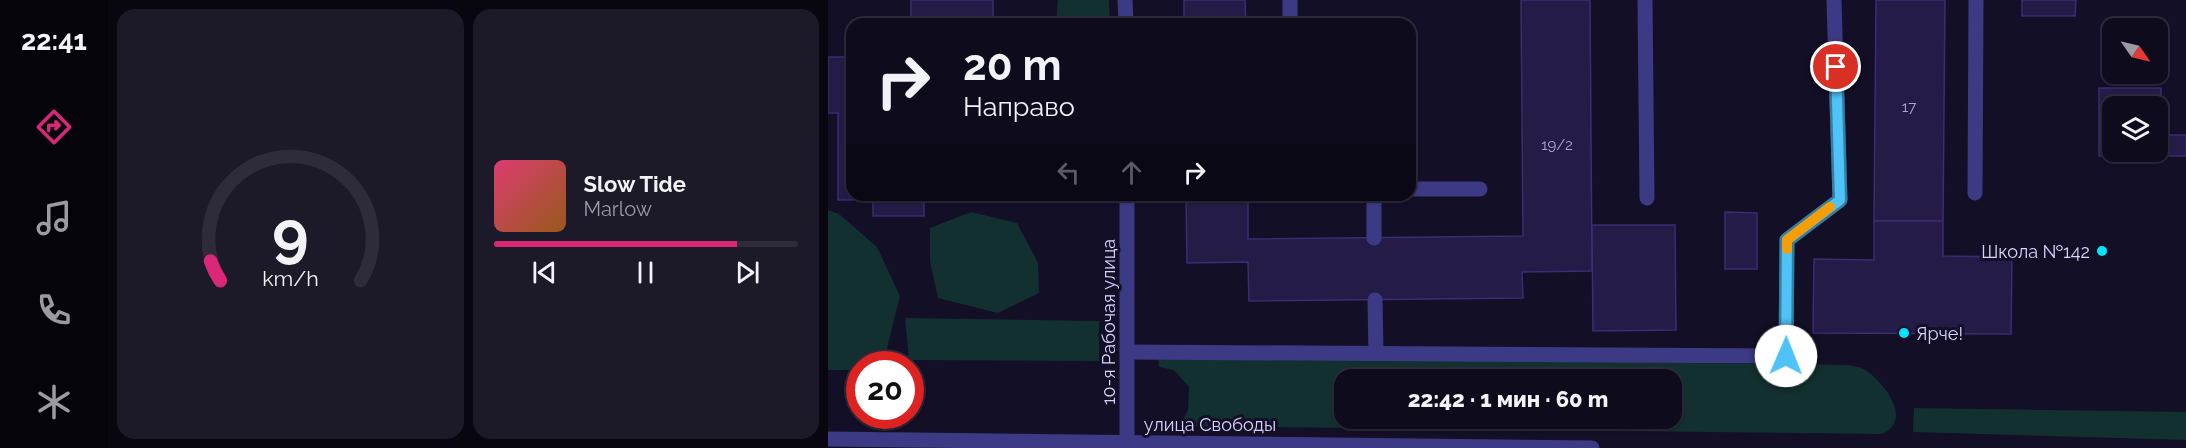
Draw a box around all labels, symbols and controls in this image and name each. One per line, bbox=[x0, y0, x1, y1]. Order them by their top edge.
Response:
north arrow bbox=[2102, 18, 2168, 84]
map controls bbox=[2102, 18, 2168, 162]
text: 22:41 bbox=[21, 25, 87, 56]
text: 20 m bbox=[963, 41, 1062, 90]
pin bbox=[1810, 41, 1861, 92]
icon: right bbox=[864, 42, 942, 120]
icon: arrive bbox=[1819, 50, 1852, 83]
text: Направо bbox=[963, 91, 1075, 122]
button: layers bbox=[2102, 96, 2168, 162]
house number: 17 bbox=[1902, 98, 1916, 116]
icon: directions bbox=[33, 106, 75, 148]
house number: 19/2 bbox=[1541, 136, 1573, 154]
icon: left bbox=[1052, 156, 1085, 189]
icon: ahead bbox=[1115, 156, 1148, 189]
icon: right bbox=[1178, 156, 1211, 189]
text: Slow Tide bbox=[584, 171, 686, 197]
text: 9 bbox=[272, 196, 309, 270]
icon: music bbox=[33, 197, 75, 239]
text: Marlow bbox=[584, 197, 652, 221]
street label: 10-я Рабочая улица bbox=[1098, 239, 1119, 405]
place label: Школа №142 bbox=[1981, 241, 2090, 262]
marker: Школа №142 bbox=[2095, 244, 2109, 258]
icon: previous bbox=[528, 256, 561, 289]
icon: pause bbox=[629, 256, 662, 289]
icon: next bbox=[731, 256, 764, 289]
text: km/h bbox=[262, 266, 319, 291]
icon: phone bbox=[33, 289, 75, 331]
place label: Ярче! bbox=[1916, 323, 1963, 344]
position arrow bbox=[1754, 324, 1818, 388]
marker: Ярче! bbox=[1897, 326, 1911, 340]
speed limit sign: 20 bbox=[846, 351, 924, 429]
icon: climate bbox=[33, 381, 75, 423]
text: 22:42 · 1 мин · 60 m bbox=[1408, 386, 1608, 412]
street label: улица Свободы bbox=[1144, 414, 1276, 435]

